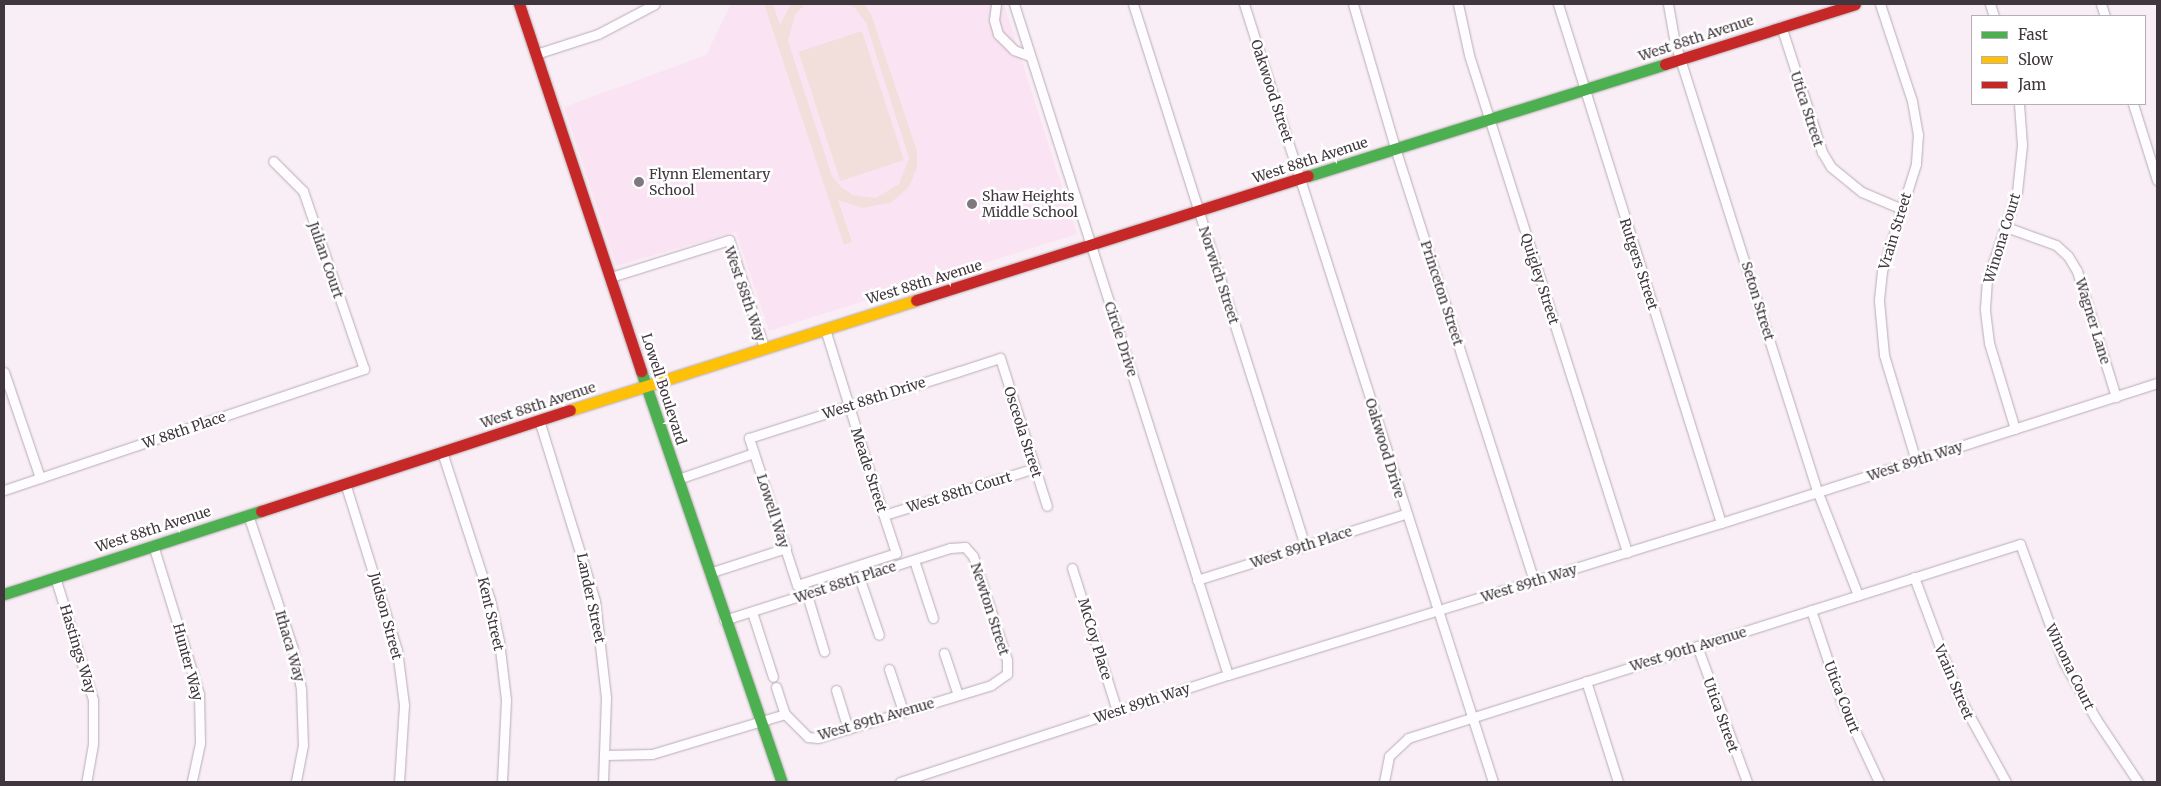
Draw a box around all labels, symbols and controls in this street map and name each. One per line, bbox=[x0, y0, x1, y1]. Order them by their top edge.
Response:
street label: West 88th Avenue bbox=[1636, 11, 1756, 65]
legend bbox=[1971, 15, 2146, 105]
text: Fast bbox=[2018, 25, 2048, 44]
street label: Oakwood Street bbox=[1247, 37, 1297, 145]
text: Slow bbox=[2018, 50, 2053, 69]
street label: Utica Street bbox=[1787, 69, 1827, 149]
text: Jam bbox=[2018, 75, 2046, 94]
street label: West 88th Avenue bbox=[1250, 133, 1370, 187]
place label: Flynn Elementary School bbox=[649, 166, 770, 198]
marker: Flynn Elementary School bbox=[633, 176, 645, 188]
place label: Shaw Heights Middle School bbox=[982, 188, 1078, 220]
street label: Vrain Street bbox=[1875, 190, 1915, 272]
street label: Winona Court bbox=[1980, 191, 2024, 285]
marker: Shaw Heights Middle School bbox=[966, 198, 978, 210]
street label: Rutgers Street bbox=[1616, 216, 1662, 312]
street label: Julian Court bbox=[305, 219, 347, 301]
street label: Norwich Street bbox=[1195, 224, 1243, 326]
street label: Quigley Street bbox=[1517, 231, 1563, 327]
street label: Princeton Street bbox=[1417, 238, 1467, 348]
street label: West 88th Way bbox=[721, 244, 769, 344]
street label: West 88th Avenue bbox=[864, 256, 984, 308]
street label: Seton Street bbox=[1738, 259, 1778, 343]
street label: Wagner Lane bbox=[2072, 276, 2114, 366]
street label: Circle Drive bbox=[1101, 299, 1141, 379]
street label: Lowell Boulevard bbox=[638, 331, 690, 447]
street label: West 88th Drive bbox=[820, 373, 928, 423]
street label: West 88th Avenue bbox=[478, 378, 598, 432]
street label: Osceola Street bbox=[1000, 384, 1046, 480]
street label: Oakwood Drive bbox=[1362, 396, 1408, 500]
street label: W 88th Place bbox=[140, 408, 228, 452]
street label: Meade Street bbox=[847, 426, 891, 514]
street label: West 89th Way bbox=[1865, 438, 1965, 484]
street label: West 88th Court bbox=[905, 468, 1013, 516]
street label: Lowell Way bbox=[753, 472, 793, 550]
street label: West 88th Avenue bbox=[93, 502, 213, 556]
street label: West 89th Place bbox=[1248, 523, 1354, 571]
street label: Lander Street bbox=[573, 552, 609, 644]
street label: West 88th Place bbox=[792, 558, 898, 606]
street label: West 89th Way bbox=[1479, 560, 1579, 606]
street label: Newton Street bbox=[967, 561, 1013, 657]
street label: Judson Street bbox=[366, 571, 406, 661]
street label: Kent Street bbox=[474, 576, 508, 652]
street label: McCoy Place bbox=[1075, 596, 1115, 682]
street label: Hastings Way bbox=[56, 602, 100, 696]
street label: Ithaca Way bbox=[272, 608, 308, 684]
street label: Hunter Way bbox=[170, 621, 206, 703]
street label: Winona Court bbox=[2042, 621, 2098, 713]
street label: West 90th Avenue bbox=[1628, 623, 1748, 675]
street label: Vrain Street bbox=[1931, 642, 1977, 722]
street label: Utica Court bbox=[1821, 659, 1863, 735]
street label: Utica Street bbox=[1700, 675, 1742, 755]
street label: West 89th Way bbox=[1092, 680, 1192, 726]
street label: West 89th Avenue bbox=[816, 694, 936, 744]

